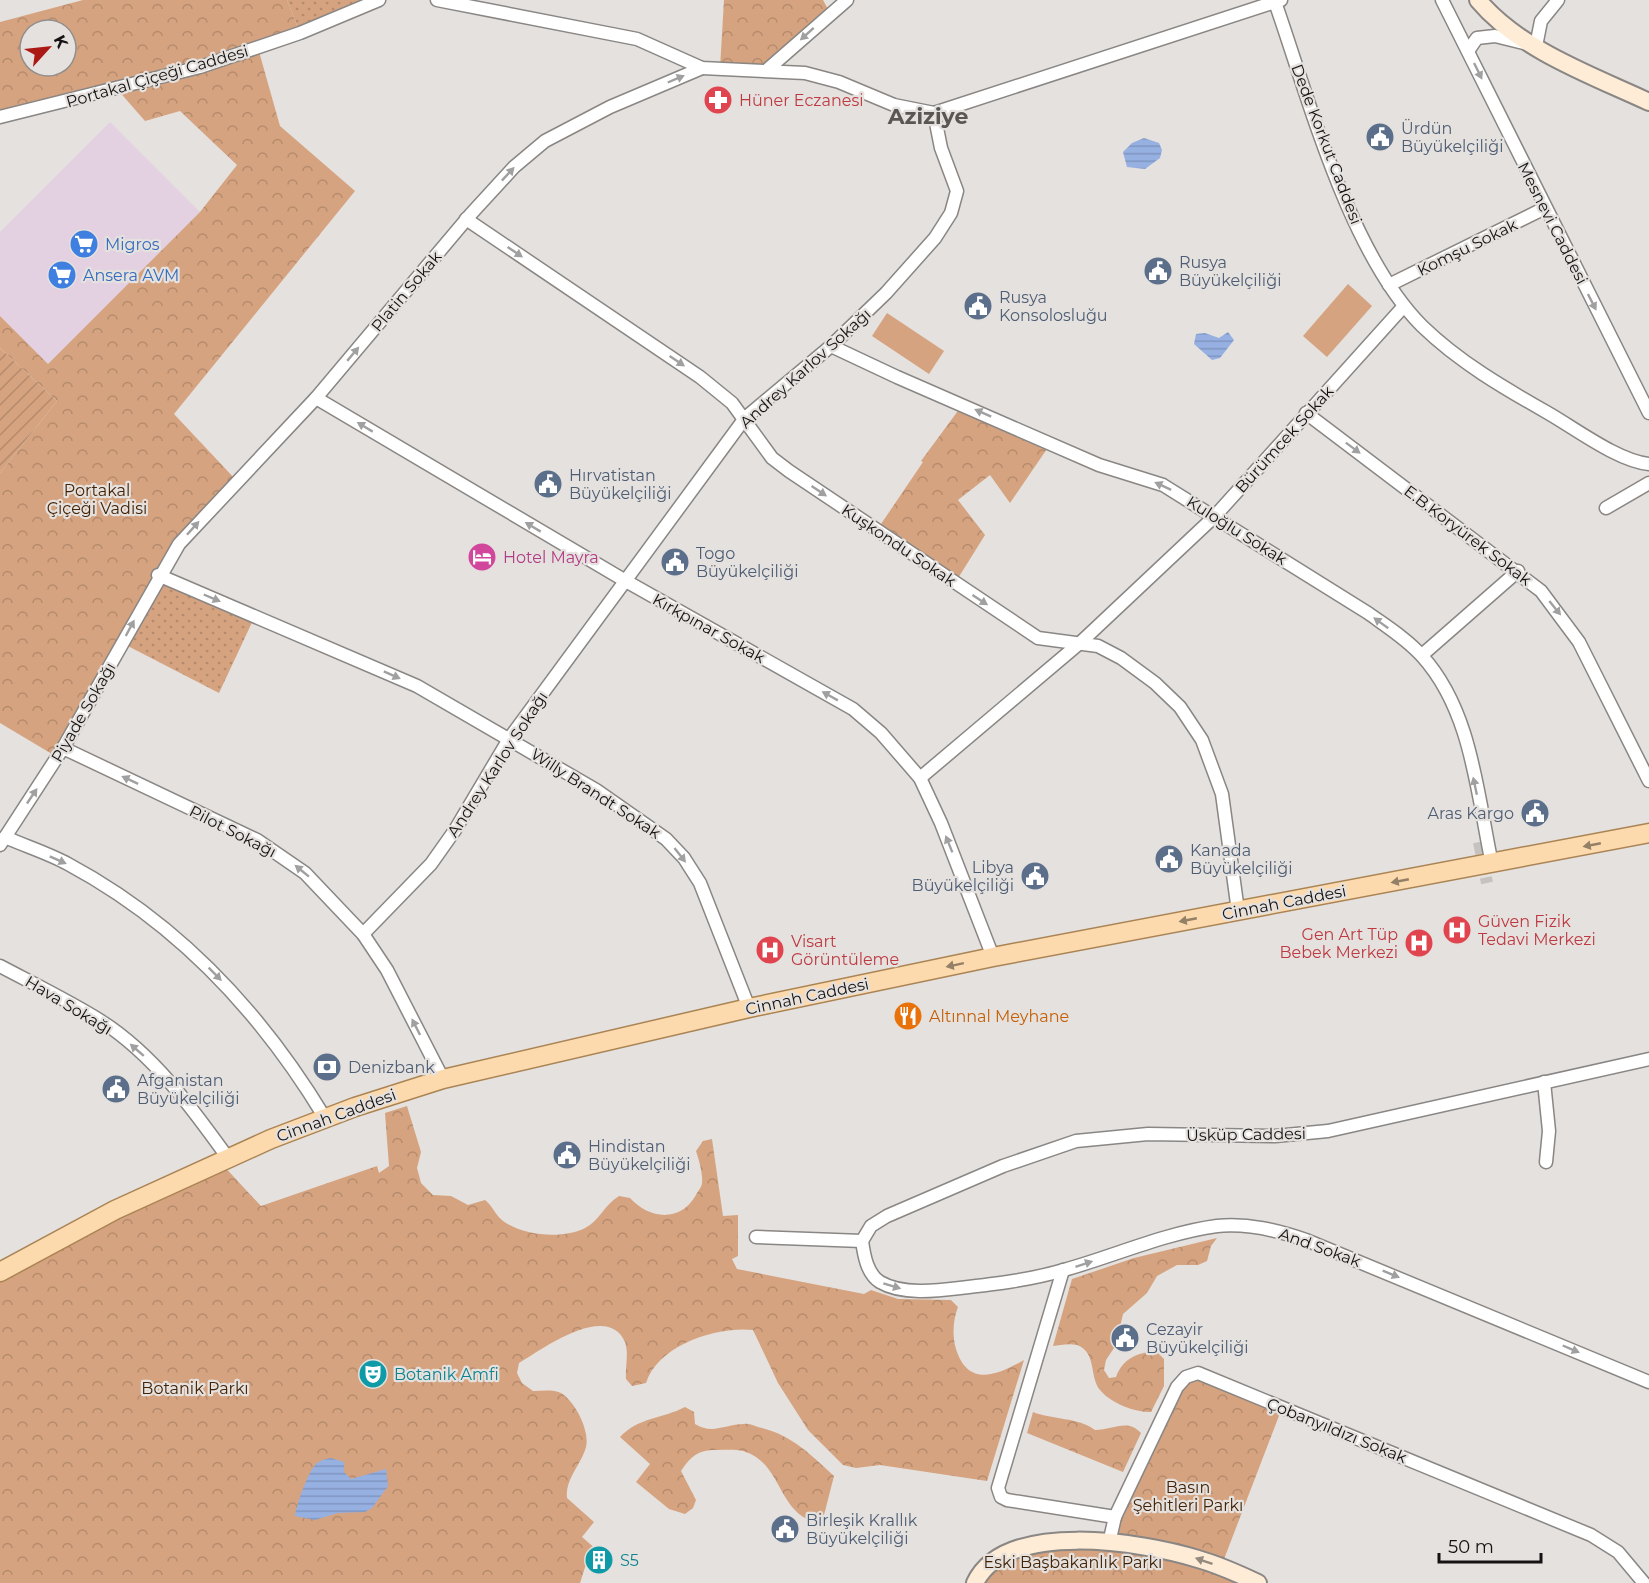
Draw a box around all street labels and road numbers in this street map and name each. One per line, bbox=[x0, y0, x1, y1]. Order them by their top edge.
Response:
street label: Portakal Çiçeği Caddesi bbox=[64, 41, 250, 112]
street label: Dede Korkut Caddesi bbox=[1287, 61, 1366, 227]
street label: Mesnevi Caddesi bbox=[1514, 159, 1592, 287]
street label: Komşu Sokak bbox=[1414, 215, 1521, 280]
street label: Platin Sokak bbox=[367, 247, 446, 335]
street label: Andrey Karlov Sokağı bbox=[736, 305, 875, 432]
street label: Bürümcek Sokak bbox=[1231, 382, 1338, 497]
street label: E.B.Koryürek Sokak bbox=[1400, 481, 1535, 590]
street label: Kuloğlu Sokak bbox=[1183, 492, 1291, 569]
street label: Kuşkondu Sokak bbox=[838, 500, 960, 591]
street label: Kırkpınar Sokak bbox=[649, 590, 769, 667]
street label: Piyade Sokağı bbox=[47, 659, 120, 766]
street label: Andrey Karlov Sokağı bbox=[443, 688, 552, 841]
street label: Willy Brandt Sokak bbox=[527, 744, 665, 843]
street label: Pilot Sokağı bbox=[186, 801, 279, 861]
street label: Cinnah Caddesi bbox=[1221, 881, 1348, 924]
street label: Hava Sokağı bbox=[22, 972, 116, 1039]
street label: Cinnah Caddesi bbox=[744, 974, 871, 1019]
street label: Cinnah Caddesi bbox=[274, 1085, 399, 1146]
street label: Üsküp Caddesi bbox=[1186, 1123, 1306, 1145]
street label: And Sokak bbox=[1276, 1224, 1364, 1271]
street label: Çobanyıldızı Sokak bbox=[1264, 1394, 1410, 1467]

